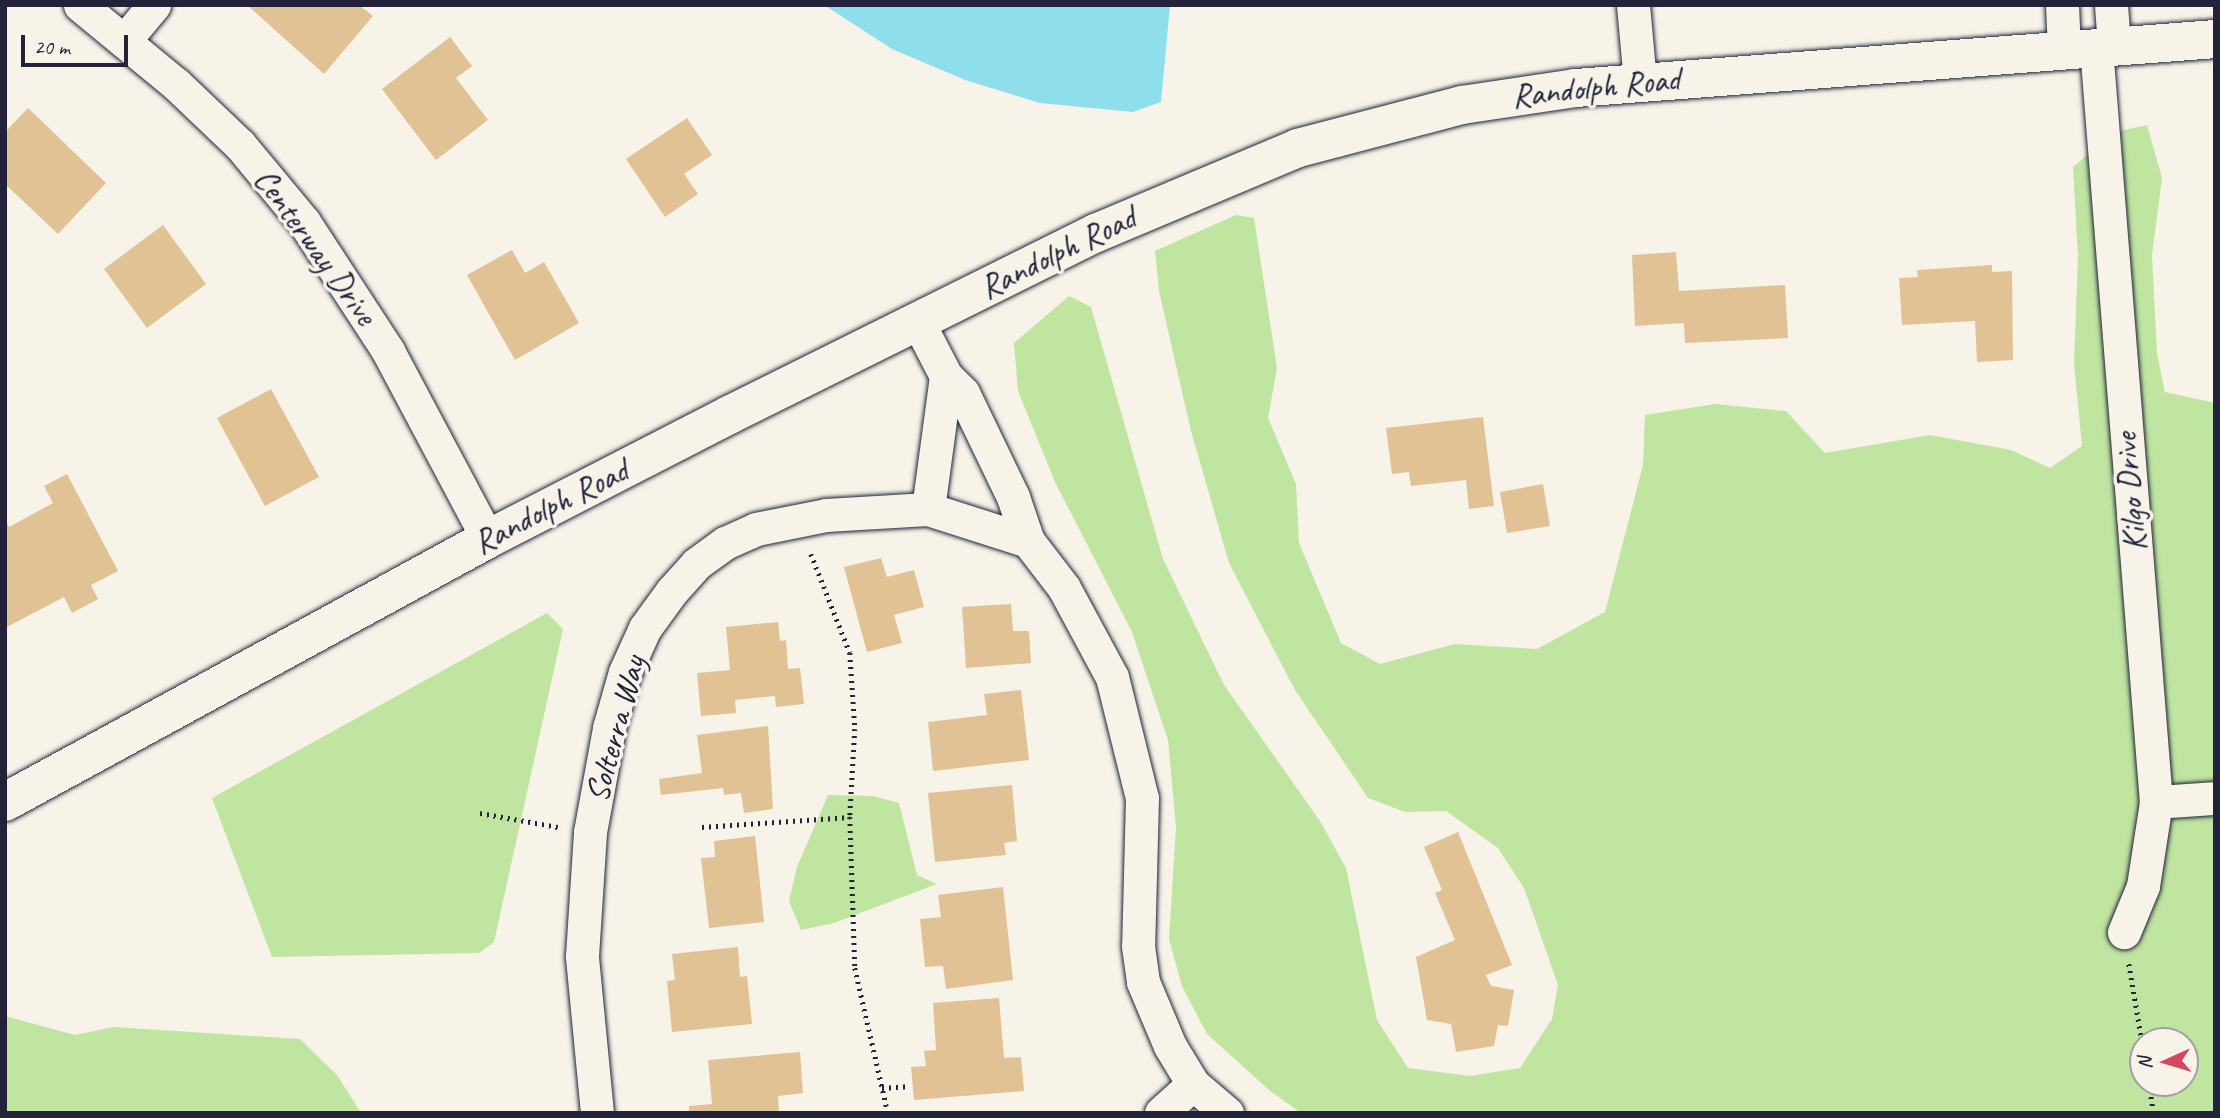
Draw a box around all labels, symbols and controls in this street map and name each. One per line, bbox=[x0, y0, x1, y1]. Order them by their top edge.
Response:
scale bar bbox=[24, 21, 131, 65]
text: 20 m bbox=[34, 34, 70, 60]
street label: Randolph Road bbox=[1511, 60, 1681, 116]
street label: Centerway Drive bbox=[245, 161, 385, 333]
street label: Randolph Road bbox=[974, 198, 1142, 308]
street label: Kilgo Drive bbox=[2106, 431, 2156, 553]
street label: Randolph Road bbox=[467, 451, 635, 563]
street label: Solterra Way bbox=[578, 652, 654, 806]
north arrow bbox=[2129, 1027, 2199, 1097]
text: N bbox=[2133, 1057, 2157, 1070]

